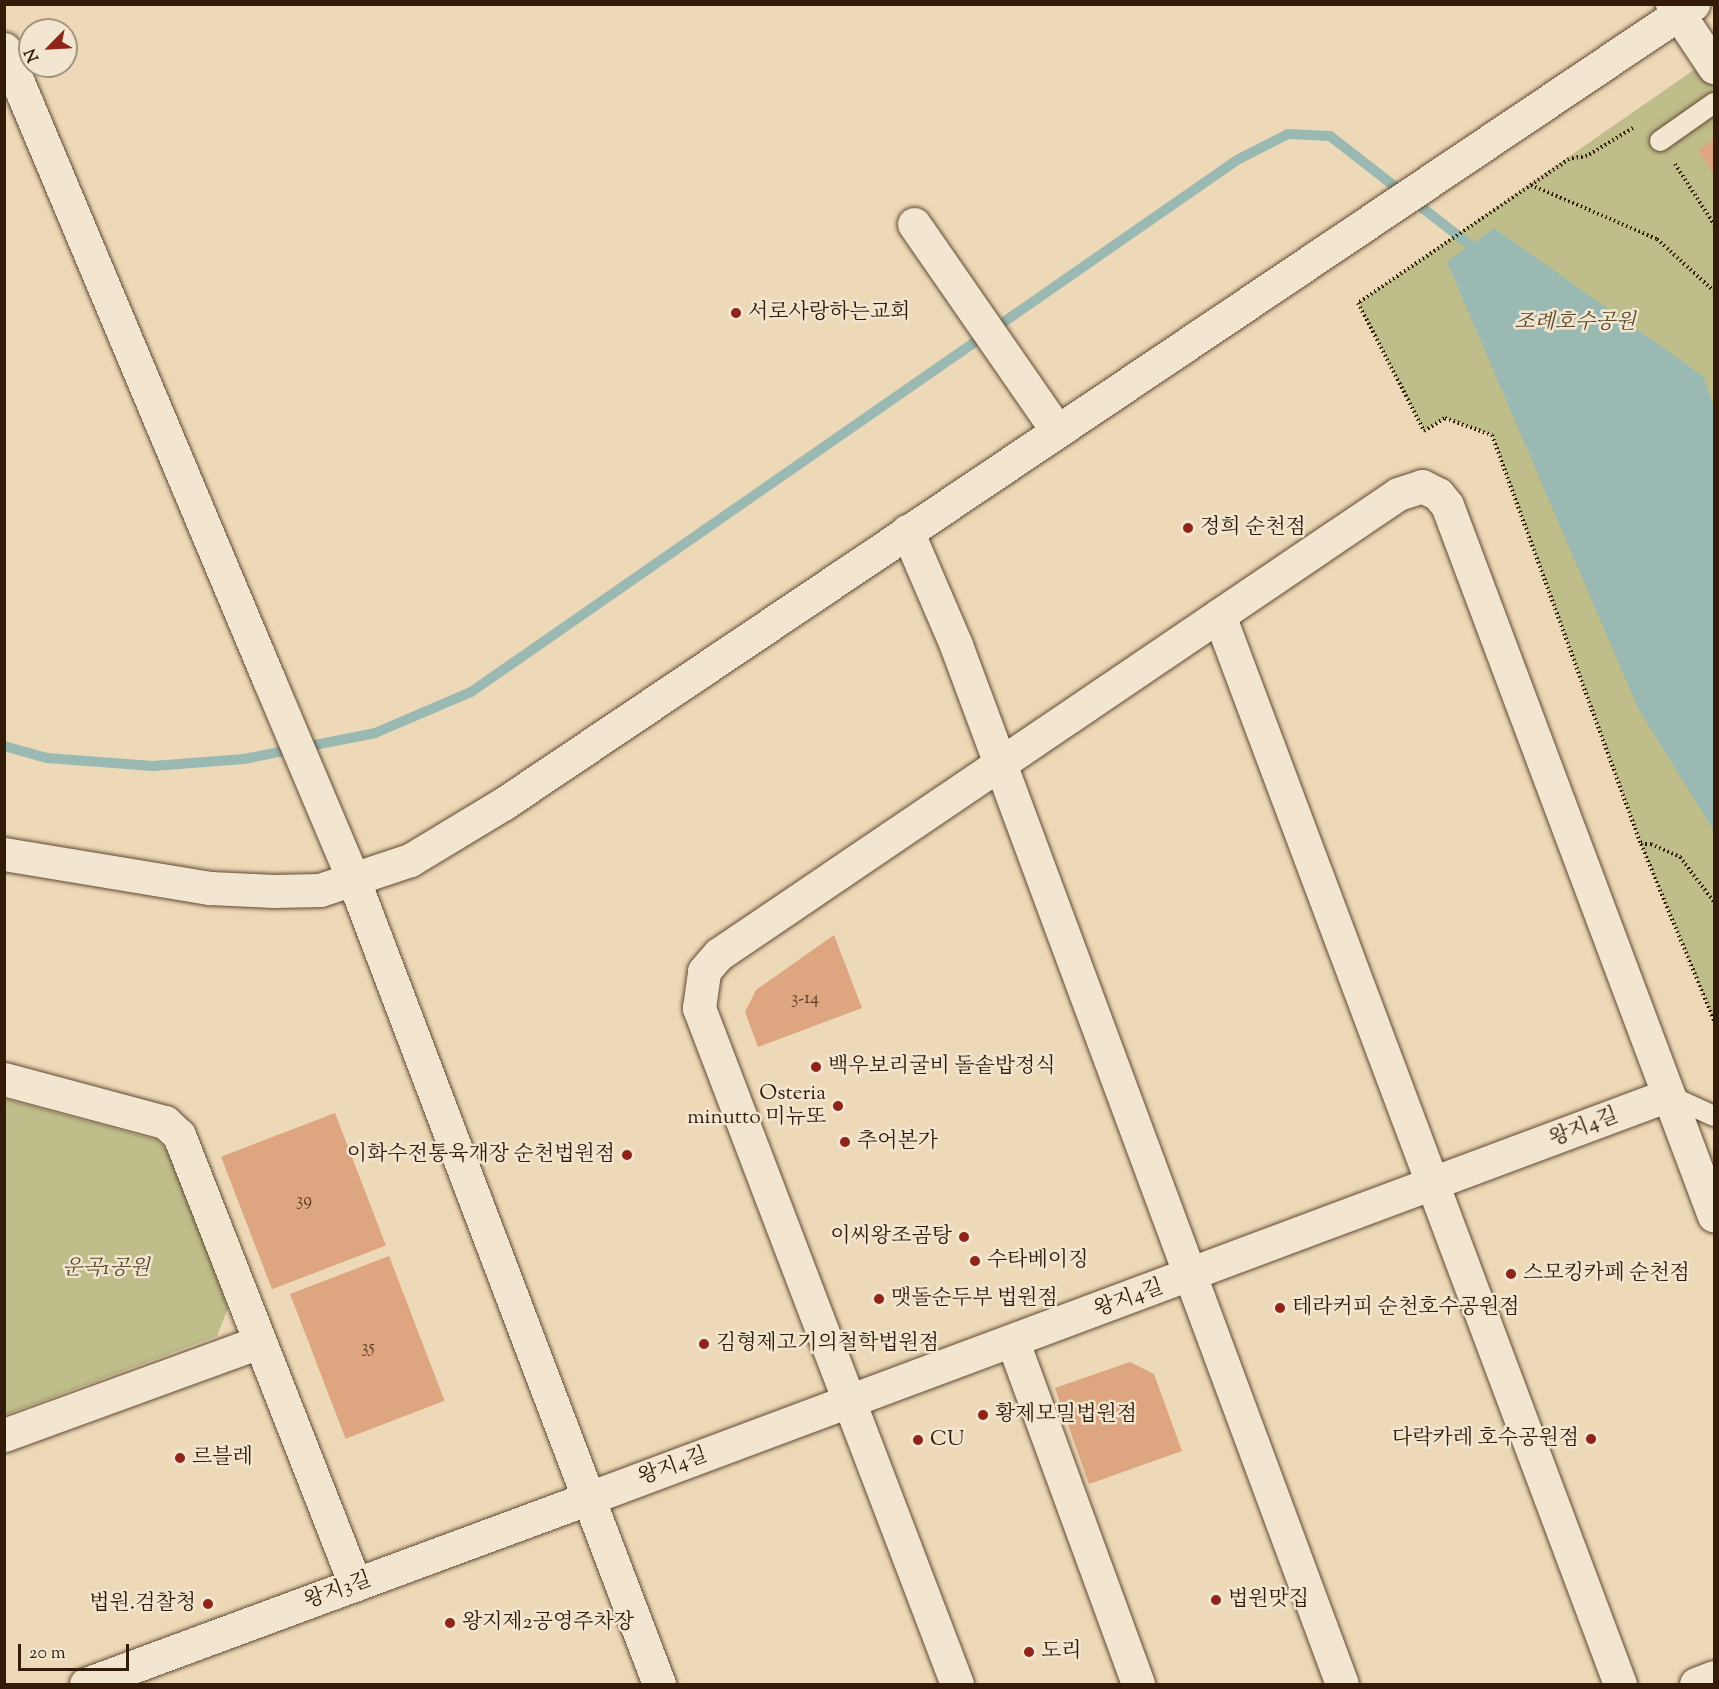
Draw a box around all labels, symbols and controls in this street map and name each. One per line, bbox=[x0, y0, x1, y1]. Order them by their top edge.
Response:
north arrow bbox=[18, 18, 78, 78]
text: N bbox=[20, 44, 46, 65]
place label: 서로사랑하는교회 bbox=[748, 300, 910, 326]
marker: 서로사랑하는교회 bbox=[729, 306, 743, 320]
park label: 조례호수공원 bbox=[1514, 310, 1636, 336]
place label: 정희 순천점 bbox=[1200, 515, 1306, 541]
marker: 정희 순천점 bbox=[1181, 521, 1195, 535]
house number: 3-14 bbox=[791, 988, 819, 1010]
place label: 백우보리굴비 돌솥밥정식 bbox=[828, 1054, 1056, 1080]
marker: 백우보리굴비 돌솥밥정식 bbox=[809, 1060, 823, 1074]
place label: Osteria minutto 미뉴또 bbox=[687, 1081, 826, 1131]
marker: Osteria minutto 미뉴또 bbox=[831, 1099, 845, 1113]
street label: 왕지4길 bbox=[1546, 1103, 1622, 1153]
place label: 추어본가 bbox=[857, 1129, 938, 1155]
marker: 추어본가 bbox=[838, 1135, 852, 1149]
place label: 이화수전통육개장 순천법원점 bbox=[347, 1142, 615, 1168]
marker: 이화수전통육개장 순천법원점 bbox=[620, 1148, 634, 1162]
house number: 39 bbox=[296, 1190, 312, 1212]
place label: 이씨왕조곰탕 bbox=[830, 1224, 952, 1250]
marker: 이씨왕조곰탕 bbox=[957, 1230, 971, 1244]
place label: 수타베이징 bbox=[987, 1248, 1088, 1274]
marker: 수타베이징 bbox=[968, 1254, 982, 1268]
park label: 운곡1공원 bbox=[62, 1256, 150, 1282]
place label: 스모킹카페 순천점 bbox=[1523, 1261, 1690, 1287]
marker: 스모킹카페 순천점 bbox=[1504, 1267, 1518, 1281]
street label: 왕지4길 bbox=[1091, 1275, 1167, 1323]
place label: 맷돌순두부 법원점 bbox=[891, 1286, 1058, 1312]
marker: 맷돌순두부 법원점 bbox=[872, 1292, 886, 1306]
place label: 테라커피 순천호수공원점 bbox=[1292, 1295, 1520, 1321]
marker: 테라커피 순천호수공원점 bbox=[1273, 1301, 1287, 1315]
place label: 김형제고기의철학법원점 bbox=[716, 1331, 939, 1357]
house number: 35 bbox=[361, 1337, 375, 1359]
marker: 김형제고기의철학법원점 bbox=[697, 1337, 711, 1351]
place label: 황제모밀법원점 bbox=[995, 1402, 1137, 1428]
marker: 황제모밀법원점 bbox=[976, 1408, 990, 1422]
place label: 다락카레 호수공원점 bbox=[1392, 1426, 1579, 1452]
place label: CU bbox=[930, 1427, 964, 1453]
marker: 다락카레 호수공원점 bbox=[1584, 1432, 1598, 1446]
marker: CU bbox=[911, 1433, 925, 1447]
street label: 왕지4길 bbox=[635, 1443, 711, 1491]
place label: 르블레 bbox=[192, 1445, 253, 1471]
marker: 르블레 bbox=[173, 1451, 187, 1465]
street label: 왕지3길 bbox=[301, 1567, 375, 1615]
place label: 법원맛집 bbox=[1228, 1587, 1309, 1613]
place label: 법원.검찰청 bbox=[89, 1591, 196, 1617]
marker: 법원맛집 bbox=[1209, 1593, 1223, 1607]
marker: 법원.검찰청 bbox=[201, 1597, 215, 1611]
place label: 왕지제2공영주차장 bbox=[462, 1610, 634, 1636]
marker: 왕지제2공영주차장 bbox=[443, 1616, 457, 1630]
scale bar bbox=[21, 1632, 132, 1670]
place label: 도리 bbox=[1041, 1639, 1082, 1665]
text: 20 m bbox=[29, 1641, 66, 1667]
marker: 도리 bbox=[1022, 1645, 1036, 1659]

